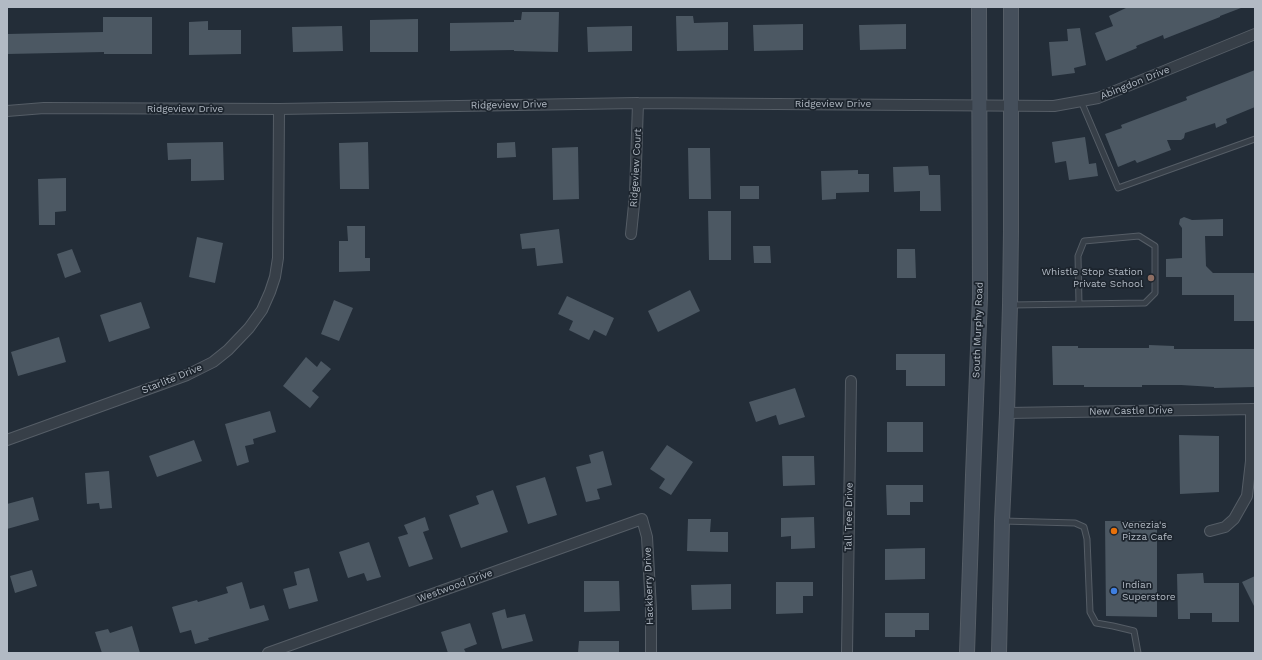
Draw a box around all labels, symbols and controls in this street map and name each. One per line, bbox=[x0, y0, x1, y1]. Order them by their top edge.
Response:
street label: Abingdon Drive bbox=[1099, 64, 1171, 102]
street label: Ridgeview Drive bbox=[471, 98, 547, 112]
street label: Ridgeview Drive bbox=[795, 98, 871, 110]
street label: Ridgeview Drive bbox=[147, 103, 223, 115]
street label: Ridgeview Court bbox=[628, 128, 644, 208]
place label: Whistle Stop Station Private School bbox=[1041, 266, 1143, 290]
marker: Whistle Stop Station Private School bbox=[1146, 273, 1156, 283]
street label: South Murphy Road bbox=[970, 282, 986, 378]
street label: Starlite Drive bbox=[140, 361, 204, 397]
street label: New Castle Drive bbox=[1089, 404, 1173, 418]
street label: Tall Tree Drive bbox=[842, 482, 856, 552]
place label: Venezia's Pizza Cafe bbox=[1122, 519, 1173, 542]
marker: Venezia's Pizza Cafe bbox=[1109, 526, 1119, 536]
street label: Hackberry Drive bbox=[642, 547, 656, 625]
street label: Westwood Drive bbox=[416, 567, 494, 605]
place label: Indian Superstore bbox=[1122, 579, 1176, 602]
marker: Indian Superstore bbox=[1109, 586, 1119, 596]

